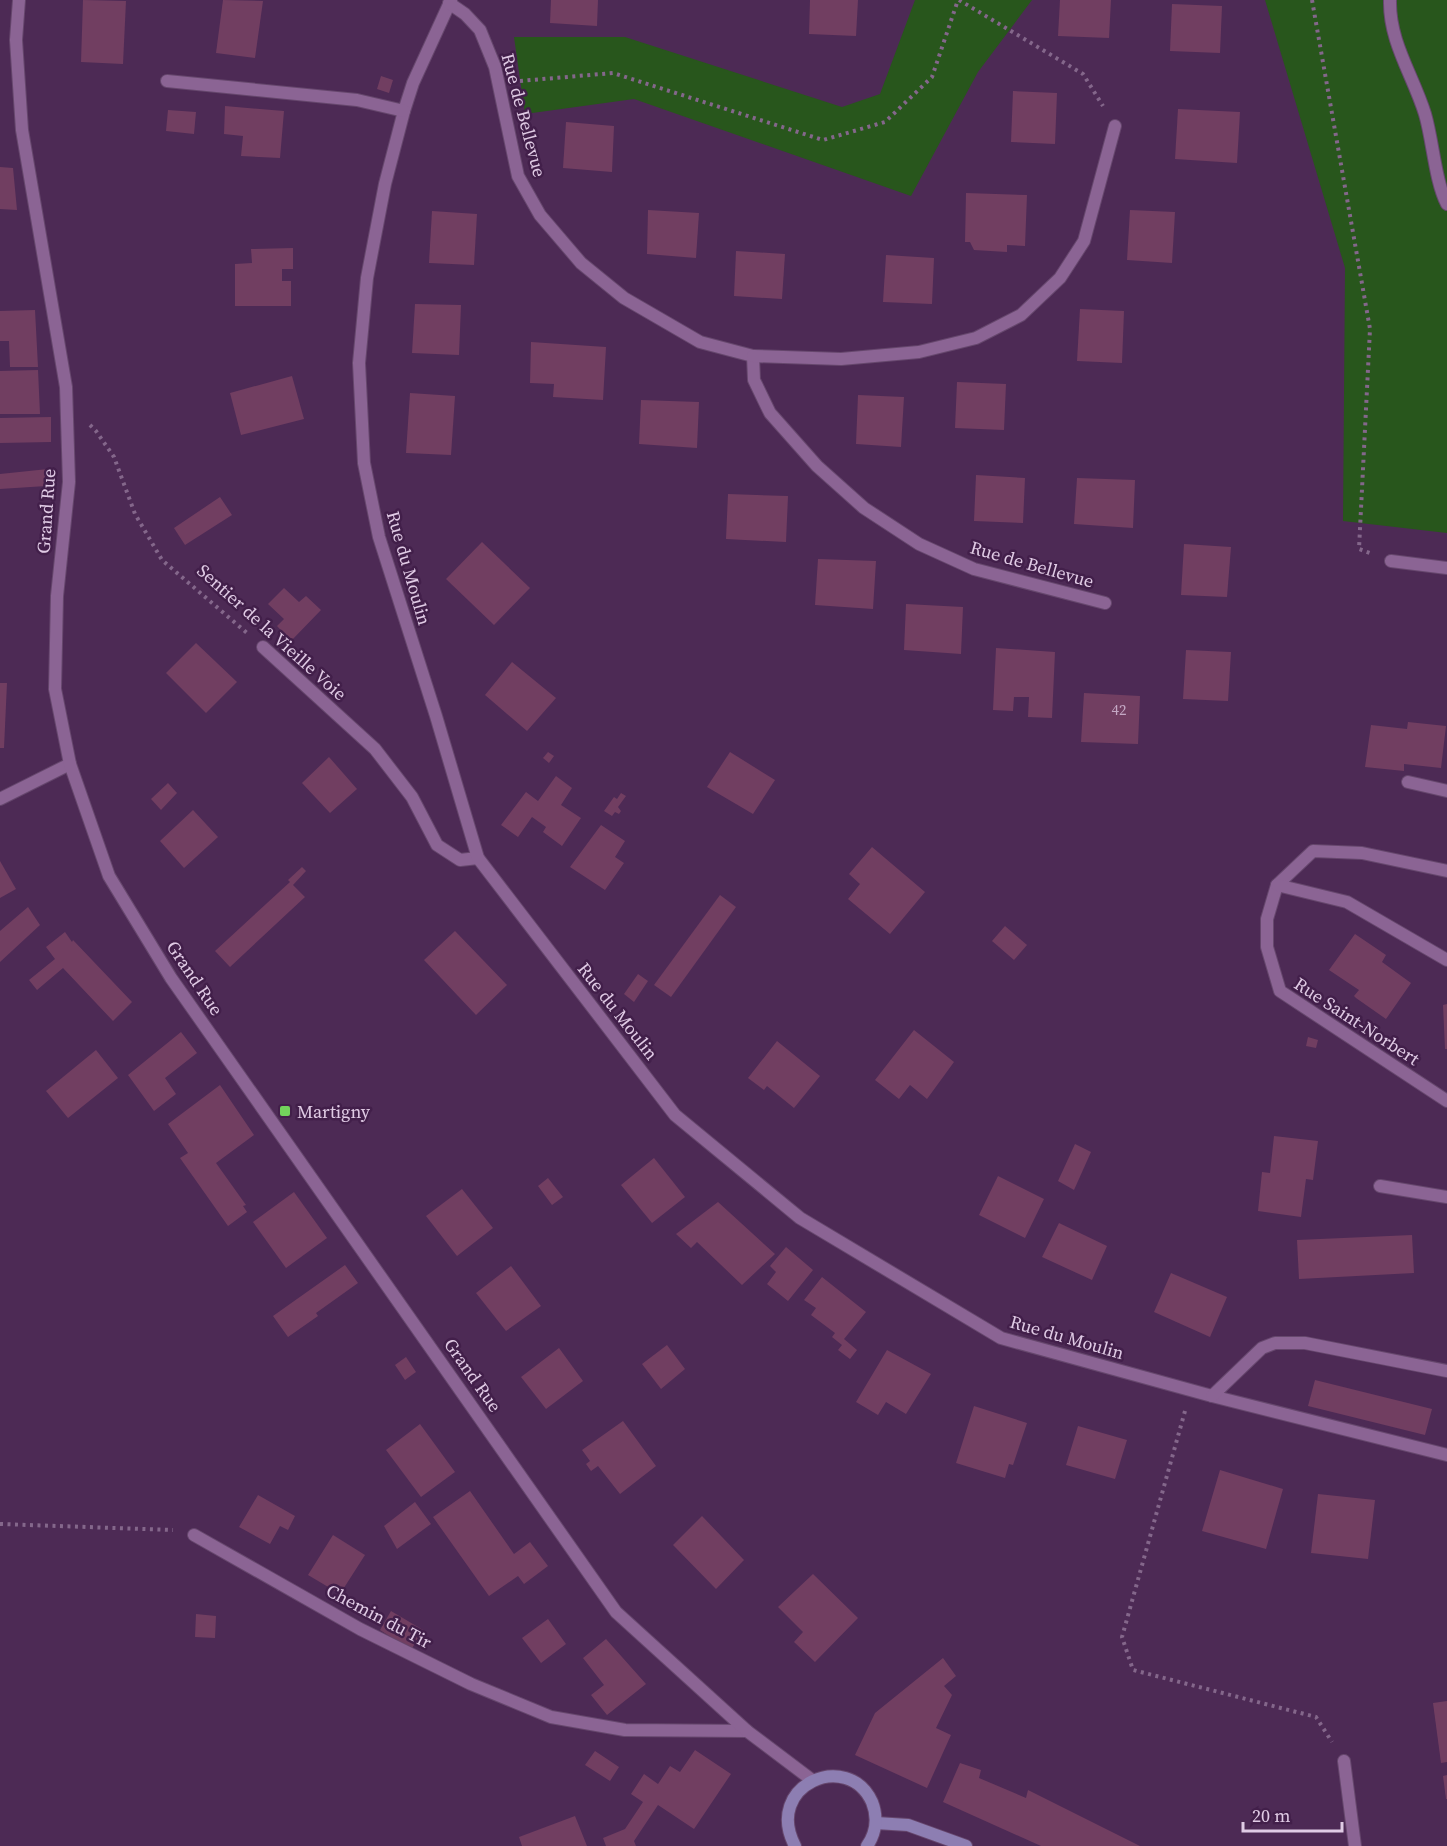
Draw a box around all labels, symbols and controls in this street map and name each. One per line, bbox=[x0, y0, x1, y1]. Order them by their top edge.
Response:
street label: Rue de Bellevue bbox=[495, 50, 553, 180]
street label: Grand Rue bbox=[31, 468, 61, 554]
street label: Rue du Moulin bbox=[381, 508, 437, 628]
street label: Rue de Bellevue bbox=[967, 534, 1097, 594]
street label: Sentier de la Vieille Voie bbox=[192, 558, 352, 706]
house number: 42 bbox=[1111, 699, 1127, 720]
street label: Grand Rue bbox=[161, 936, 229, 1020]
street label: Rue du Moulin bbox=[572, 957, 664, 1065]
street label: Rue Saint-Norbert bbox=[1289, 971, 1425, 1071]
place label: Martigny bbox=[297, 1099, 371, 1124]
marker: Martigny bbox=[278, 1104, 292, 1118]
street label: Rue du Moulin bbox=[1007, 1309, 1127, 1365]
street label: Grand Rue bbox=[438, 1333, 508, 1417]
street label: Chemin du Tir bbox=[322, 1578, 437, 1655]
scale bar bbox=[1243, 1795, 1342, 1833]
text: 20 m bbox=[1252, 1803, 1290, 1828]

